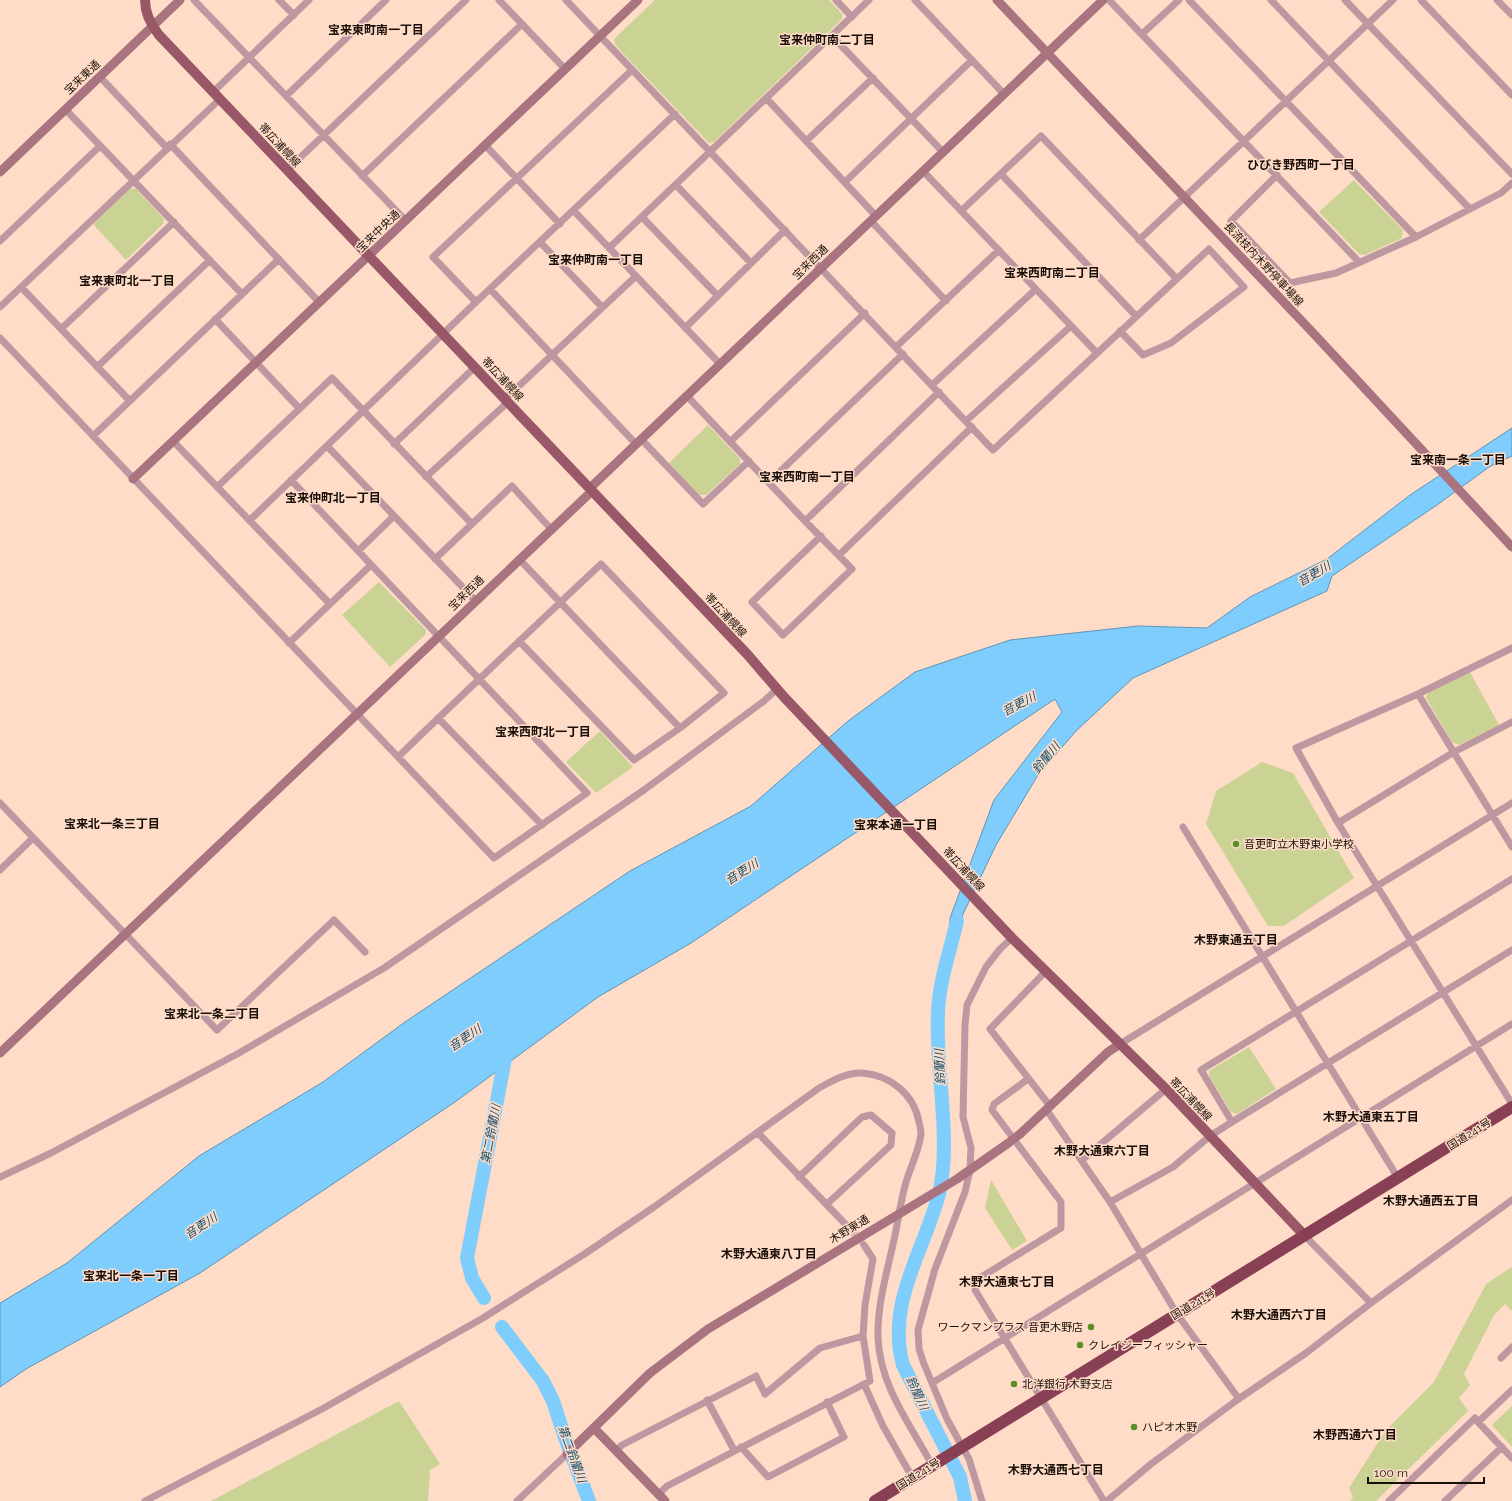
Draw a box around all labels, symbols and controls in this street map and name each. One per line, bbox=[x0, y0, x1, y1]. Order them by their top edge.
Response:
district label: 宝来東町南一丁目 bbox=[328, 23, 424, 37]
district label: 宝来仲町南二丁目 bbox=[779, 33, 875, 47]
street label: 宝来東通 bbox=[62, 58, 103, 97]
street label: 帯広浦幌線 bbox=[256, 121, 303, 170]
district label: ひびき野西町一丁目 bbox=[1247, 158, 1355, 172]
street label: 宝来中央通 bbox=[354, 208, 403, 255]
street label: 長流枝内木野停車場線 bbox=[1221, 220, 1306, 309]
street label: 宝来西通 bbox=[790, 242, 831, 282]
district label: 宝来仲町南一丁目 bbox=[548, 253, 644, 267]
district label: 宝来西町南二丁目 bbox=[1004, 266, 1100, 280]
district label: 宝来東町北一丁目 bbox=[79, 274, 175, 288]
street label: 帯広浦幌線 bbox=[479, 355, 526, 404]
district label: 宝来南一条一丁目 bbox=[1410, 453, 1506, 467]
district label: 宝来西町南一丁目 bbox=[759, 470, 855, 484]
district label: 宝来仲町北一丁目 bbox=[285, 491, 381, 505]
water label: 音更川 bbox=[1295, 558, 1335, 589]
street label: 宝来西通 bbox=[446, 573, 487, 613]
street label: 帯広浦幌線 bbox=[702, 591, 749, 640]
water label: 音更川 bbox=[1000, 688, 1040, 719]
district label: 宝来西町北一丁目 bbox=[495, 725, 591, 739]
water label: 鈴蘭川 bbox=[1029, 738, 1064, 776]
district label: 宝来北一条三丁目 bbox=[64, 817, 160, 831]
district label: 宝来本通一丁目 bbox=[854, 818, 938, 832]
place label: 音更町立木野東小学校 bbox=[1244, 838, 1354, 851]
marker: 音更町立木野東小学校 bbox=[1231, 839, 1241, 849]
street label: 帯広浦幌線 bbox=[940, 845, 987, 894]
water label: 音更川 bbox=[723, 855, 763, 887]
district label: 木野東通五丁目 bbox=[1194, 933, 1278, 947]
district label: 宝来北一条二丁目 bbox=[164, 1007, 260, 1021]
water label: 音更川 bbox=[446, 1021, 485, 1054]
water label: 鈴蘭川 bbox=[932, 1047, 948, 1085]
street label: 帯広浦幌線 bbox=[1167, 1075, 1214, 1124]
water label: 第二鈴蘭川 bbox=[478, 1101, 504, 1165]
district label: 木野大通東五丁目 bbox=[1323, 1110, 1419, 1124]
street label: 国道241号 bbox=[1445, 1116, 1494, 1153]
district label: 木野大通東六丁目 bbox=[1054, 1144, 1150, 1158]
district label: 木野大通西五丁目 bbox=[1383, 1194, 1479, 1208]
water label: 音更川 bbox=[182, 1209, 221, 1242]
street label: 木野東通 bbox=[827, 1213, 871, 1246]
district label: 木野大通東八丁目 bbox=[721, 1247, 817, 1261]
district label: 宝来北一条一丁目 bbox=[83, 1269, 179, 1283]
district label: 木野大通東七丁目 bbox=[959, 1275, 1055, 1289]
street label: 国道241号 bbox=[1169, 1286, 1218, 1323]
district label: 木野大通西六丁目 bbox=[1231, 1308, 1327, 1322]
place label: ワークマンプラス 音更木野店 bbox=[938, 1321, 1083, 1334]
marker: ワークマンプラス 音更木野店 bbox=[1086, 1322, 1096, 1332]
place label: クレイジーフィッシャー bbox=[1088, 1339, 1208, 1352]
marker: クレイジーフィッシャー bbox=[1075, 1340, 1085, 1350]
water label: 鈴蘭川 bbox=[903, 1374, 932, 1414]
place label: 北洋銀行 木野支店 bbox=[1022, 1378, 1113, 1391]
marker: 北洋銀行 木野支店 bbox=[1009, 1379, 1019, 1389]
place label: ハピオ木野 bbox=[1142, 1421, 1197, 1434]
marker: ハピオ木野 bbox=[1129, 1422, 1139, 1432]
water label: 第二鈴蘭川 bbox=[555, 1423, 590, 1486]
district label: 木野西通六丁目 bbox=[1313, 1428, 1397, 1442]
street label: 国道241号 bbox=[894, 1456, 943, 1493]
scale bar bbox=[1368, 1459, 1484, 1485]
district label: 木野大通西七丁目 bbox=[1008, 1463, 1104, 1477]
text: 100 m bbox=[1374, 1466, 1408, 1480]

